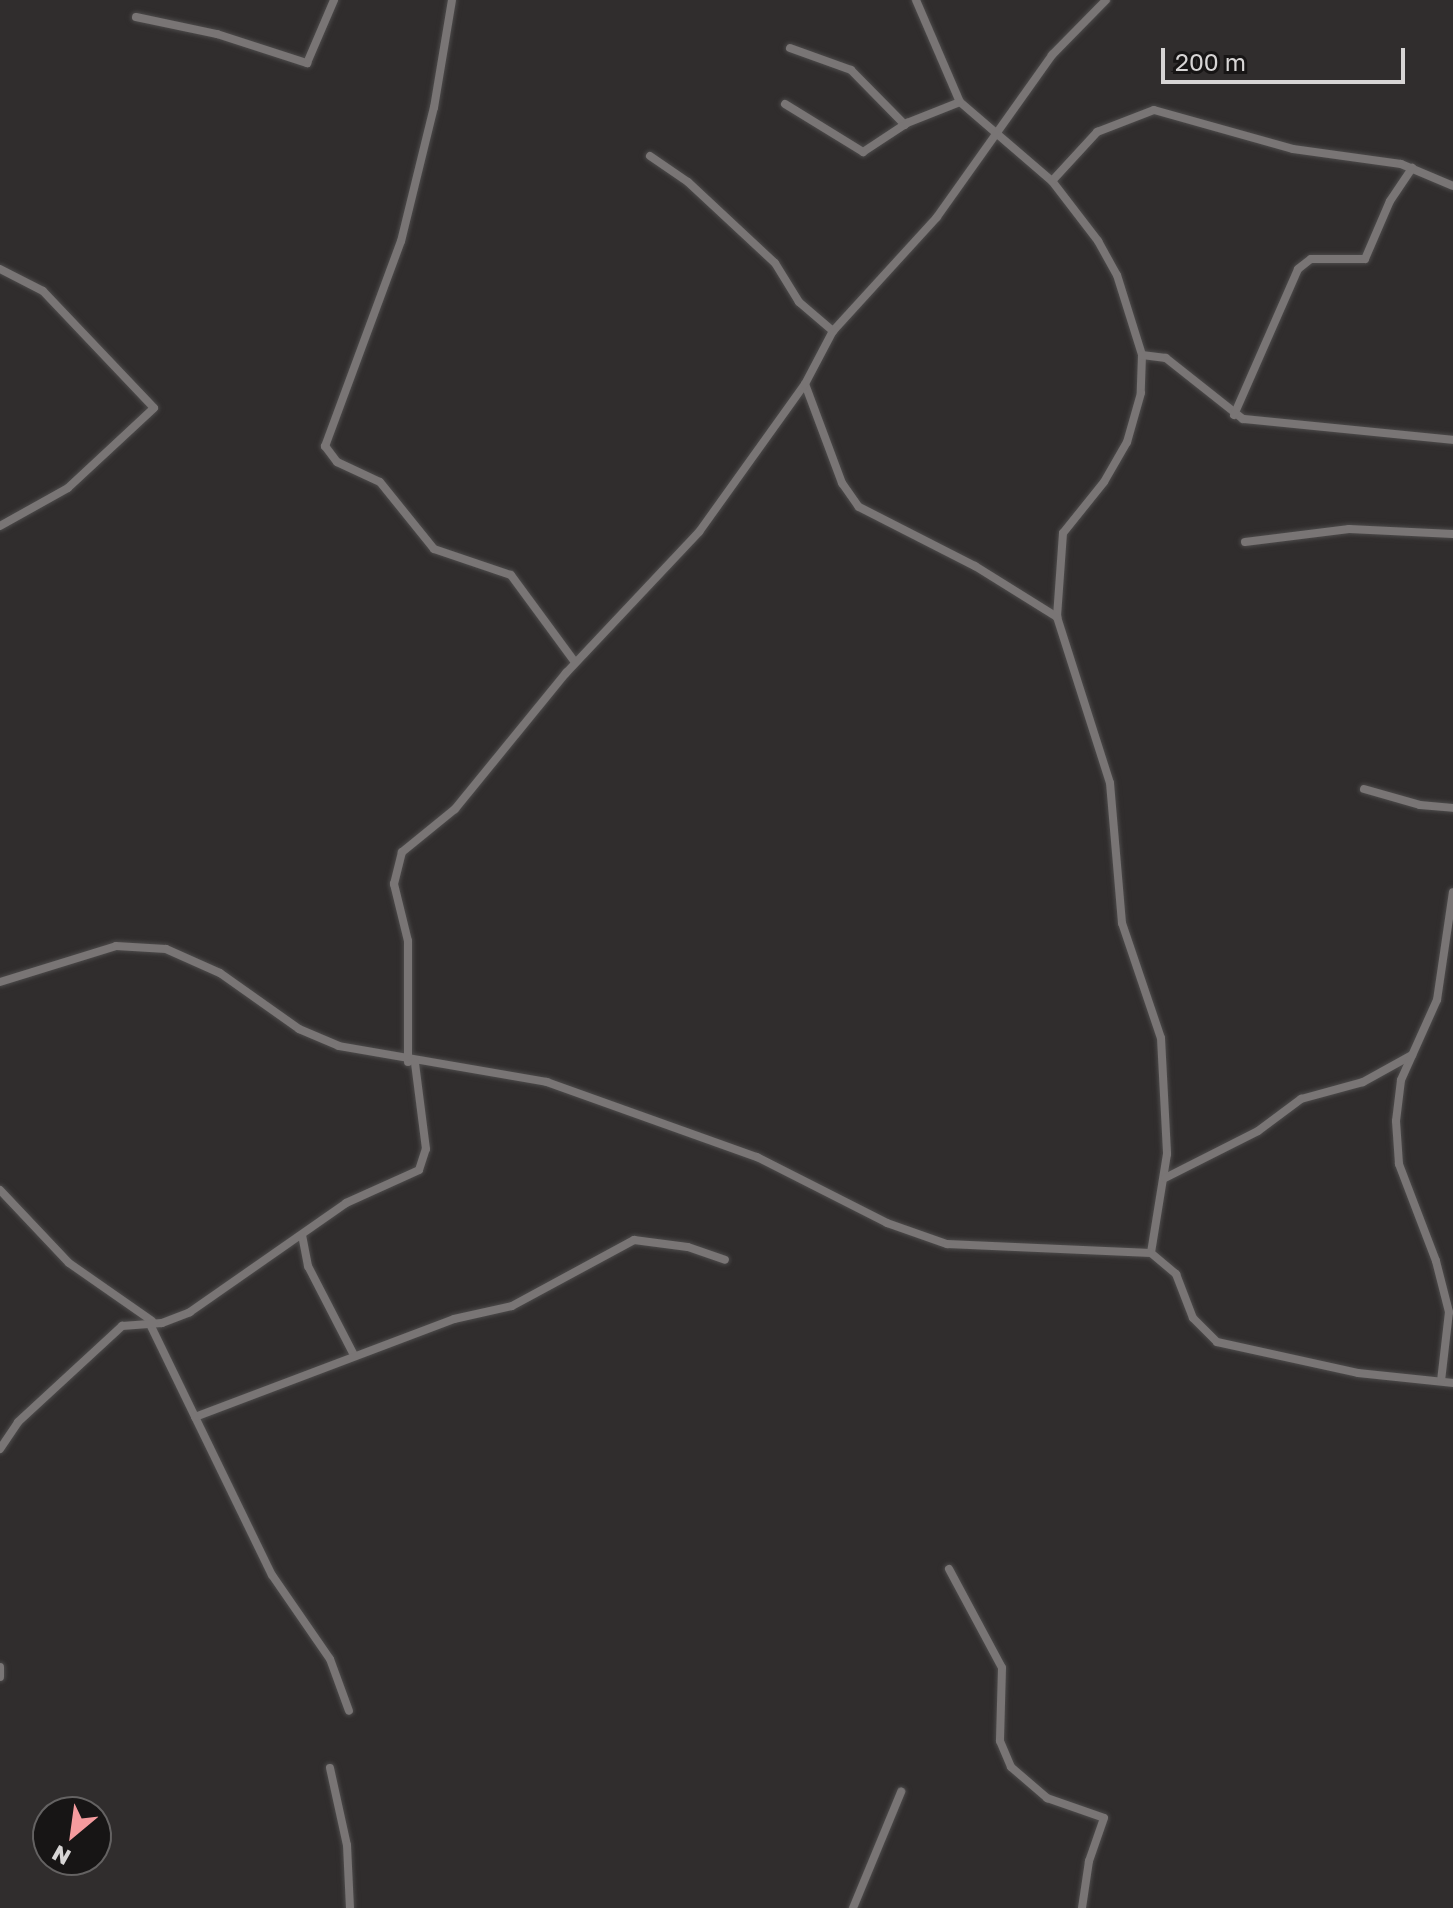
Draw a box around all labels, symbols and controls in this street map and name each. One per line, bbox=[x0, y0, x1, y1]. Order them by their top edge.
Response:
scale bar bbox=[1165, 32, 1409, 82]
text: 200 m bbox=[1175, 47, 1246, 76]
north arrow bbox=[32, 1796, 112, 1876]
text: N bbox=[47, 1840, 75, 1872]

